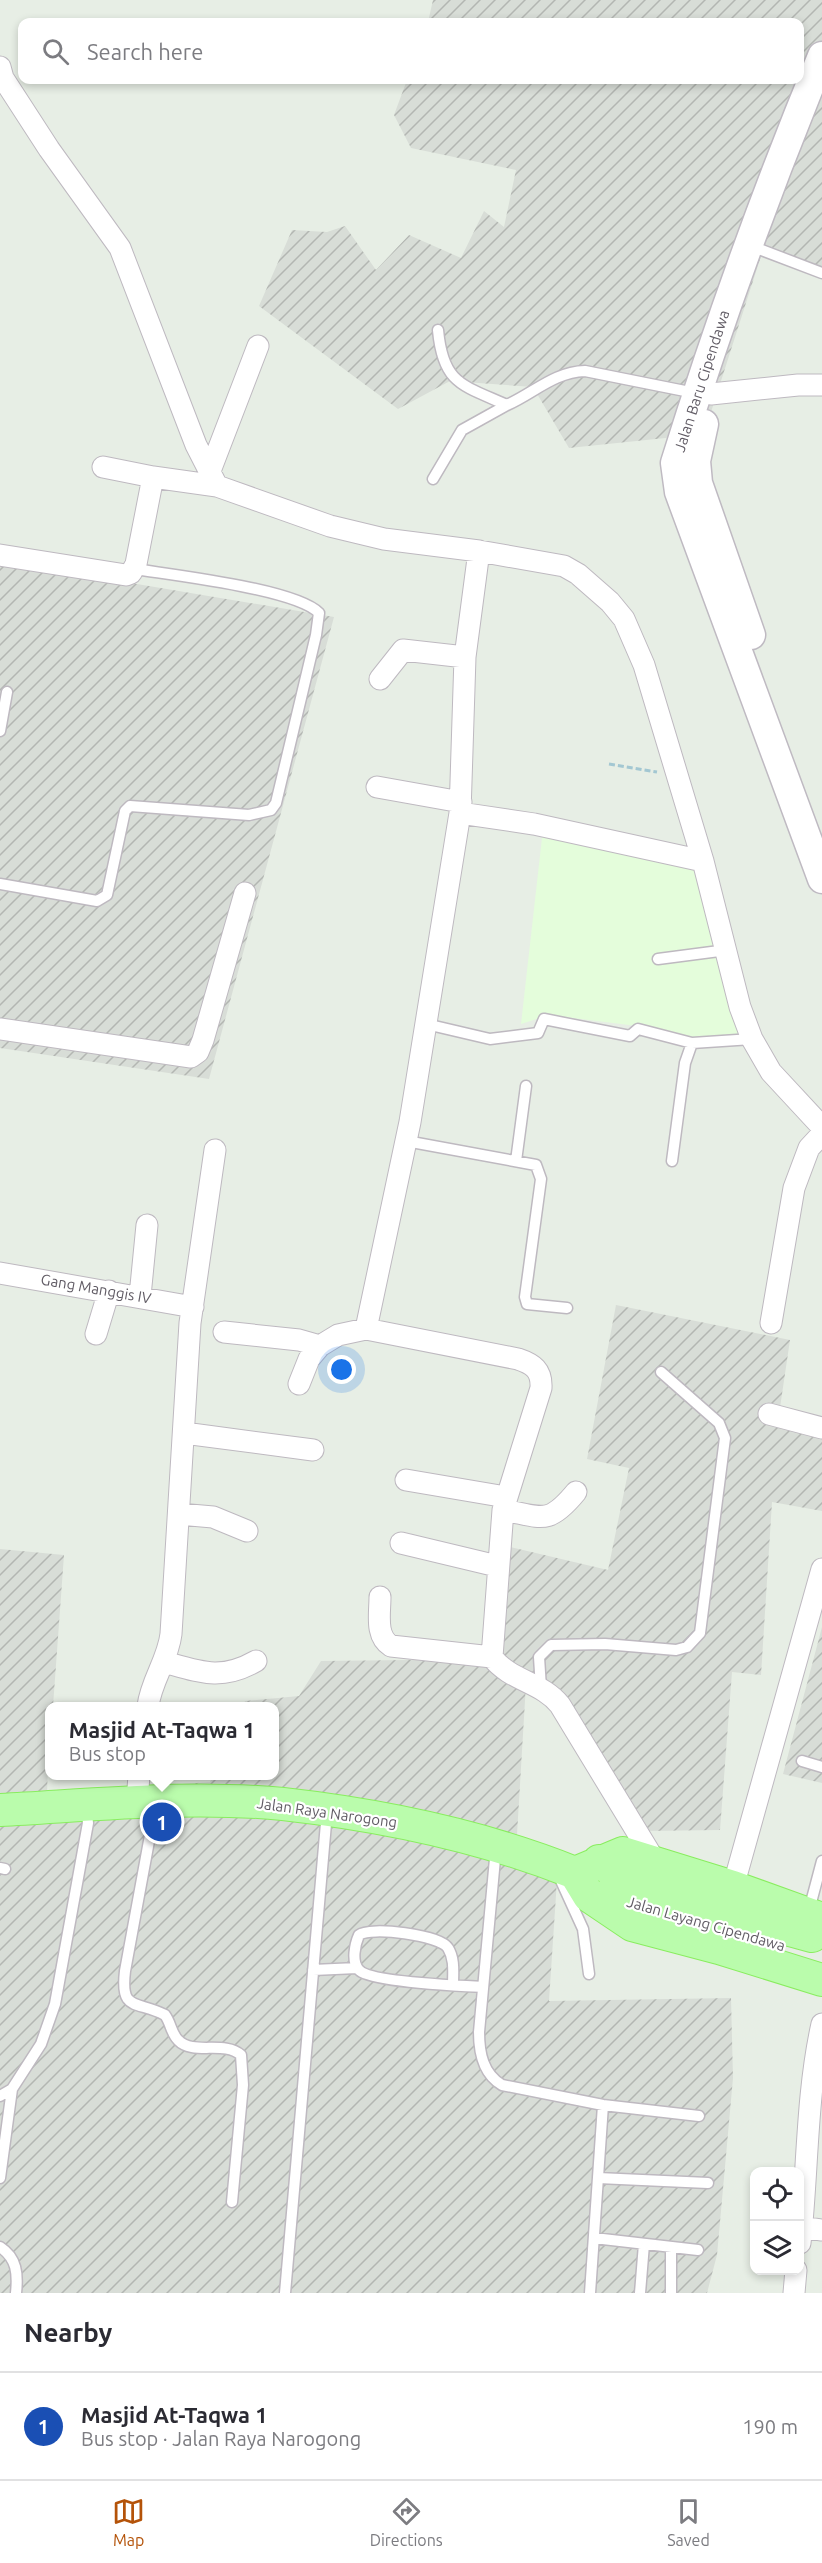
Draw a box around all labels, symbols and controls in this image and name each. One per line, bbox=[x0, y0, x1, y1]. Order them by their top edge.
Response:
search box bbox=[18, 18, 804, 84]
icon: search bbox=[39, 35, 72, 68]
text: Search here bbox=[87, 39, 203, 64]
street label: Jalan Baru Cipendawa bbox=[671, 308, 732, 454]
street label: Gang Manggis IV bbox=[40, 1270, 153, 1307]
your location bbox=[327, 1355, 356, 1384]
popup bbox=[45, 1702, 279, 1780]
text: Masjid At-Taqwa 1 bbox=[69, 1717, 255, 1742]
text: Bus stop bbox=[69, 1742, 146, 1765]
street label: Jalan Raya Narogong bbox=[256, 1794, 398, 1831]
pin: 1 bbox=[142, 1800, 182, 1844]
street label: Jalan Layang Cipendawa bbox=[625, 1893, 787, 1954]
map controls bbox=[750, 2167, 804, 2275]
button: locate bbox=[750, 2167, 804, 2221]
button: layers bbox=[750, 2221, 804, 2275]
text: Nearby bbox=[24, 2318, 112, 2347]
text: Masjid At-Taqwa 1 bbox=[81, 2402, 268, 2427]
text: 1 bbox=[38, 2415, 49, 2438]
text: 190 m bbox=[742, 2415, 798, 2438]
text: Bus stop · Jalan Raya Narogong bbox=[81, 2427, 361, 2450]
tab: Map bbox=[112, 2495, 145, 2549]
tab: Directions bbox=[370, 2495, 443, 2549]
tab: Saved bbox=[667, 2495, 710, 2549]

